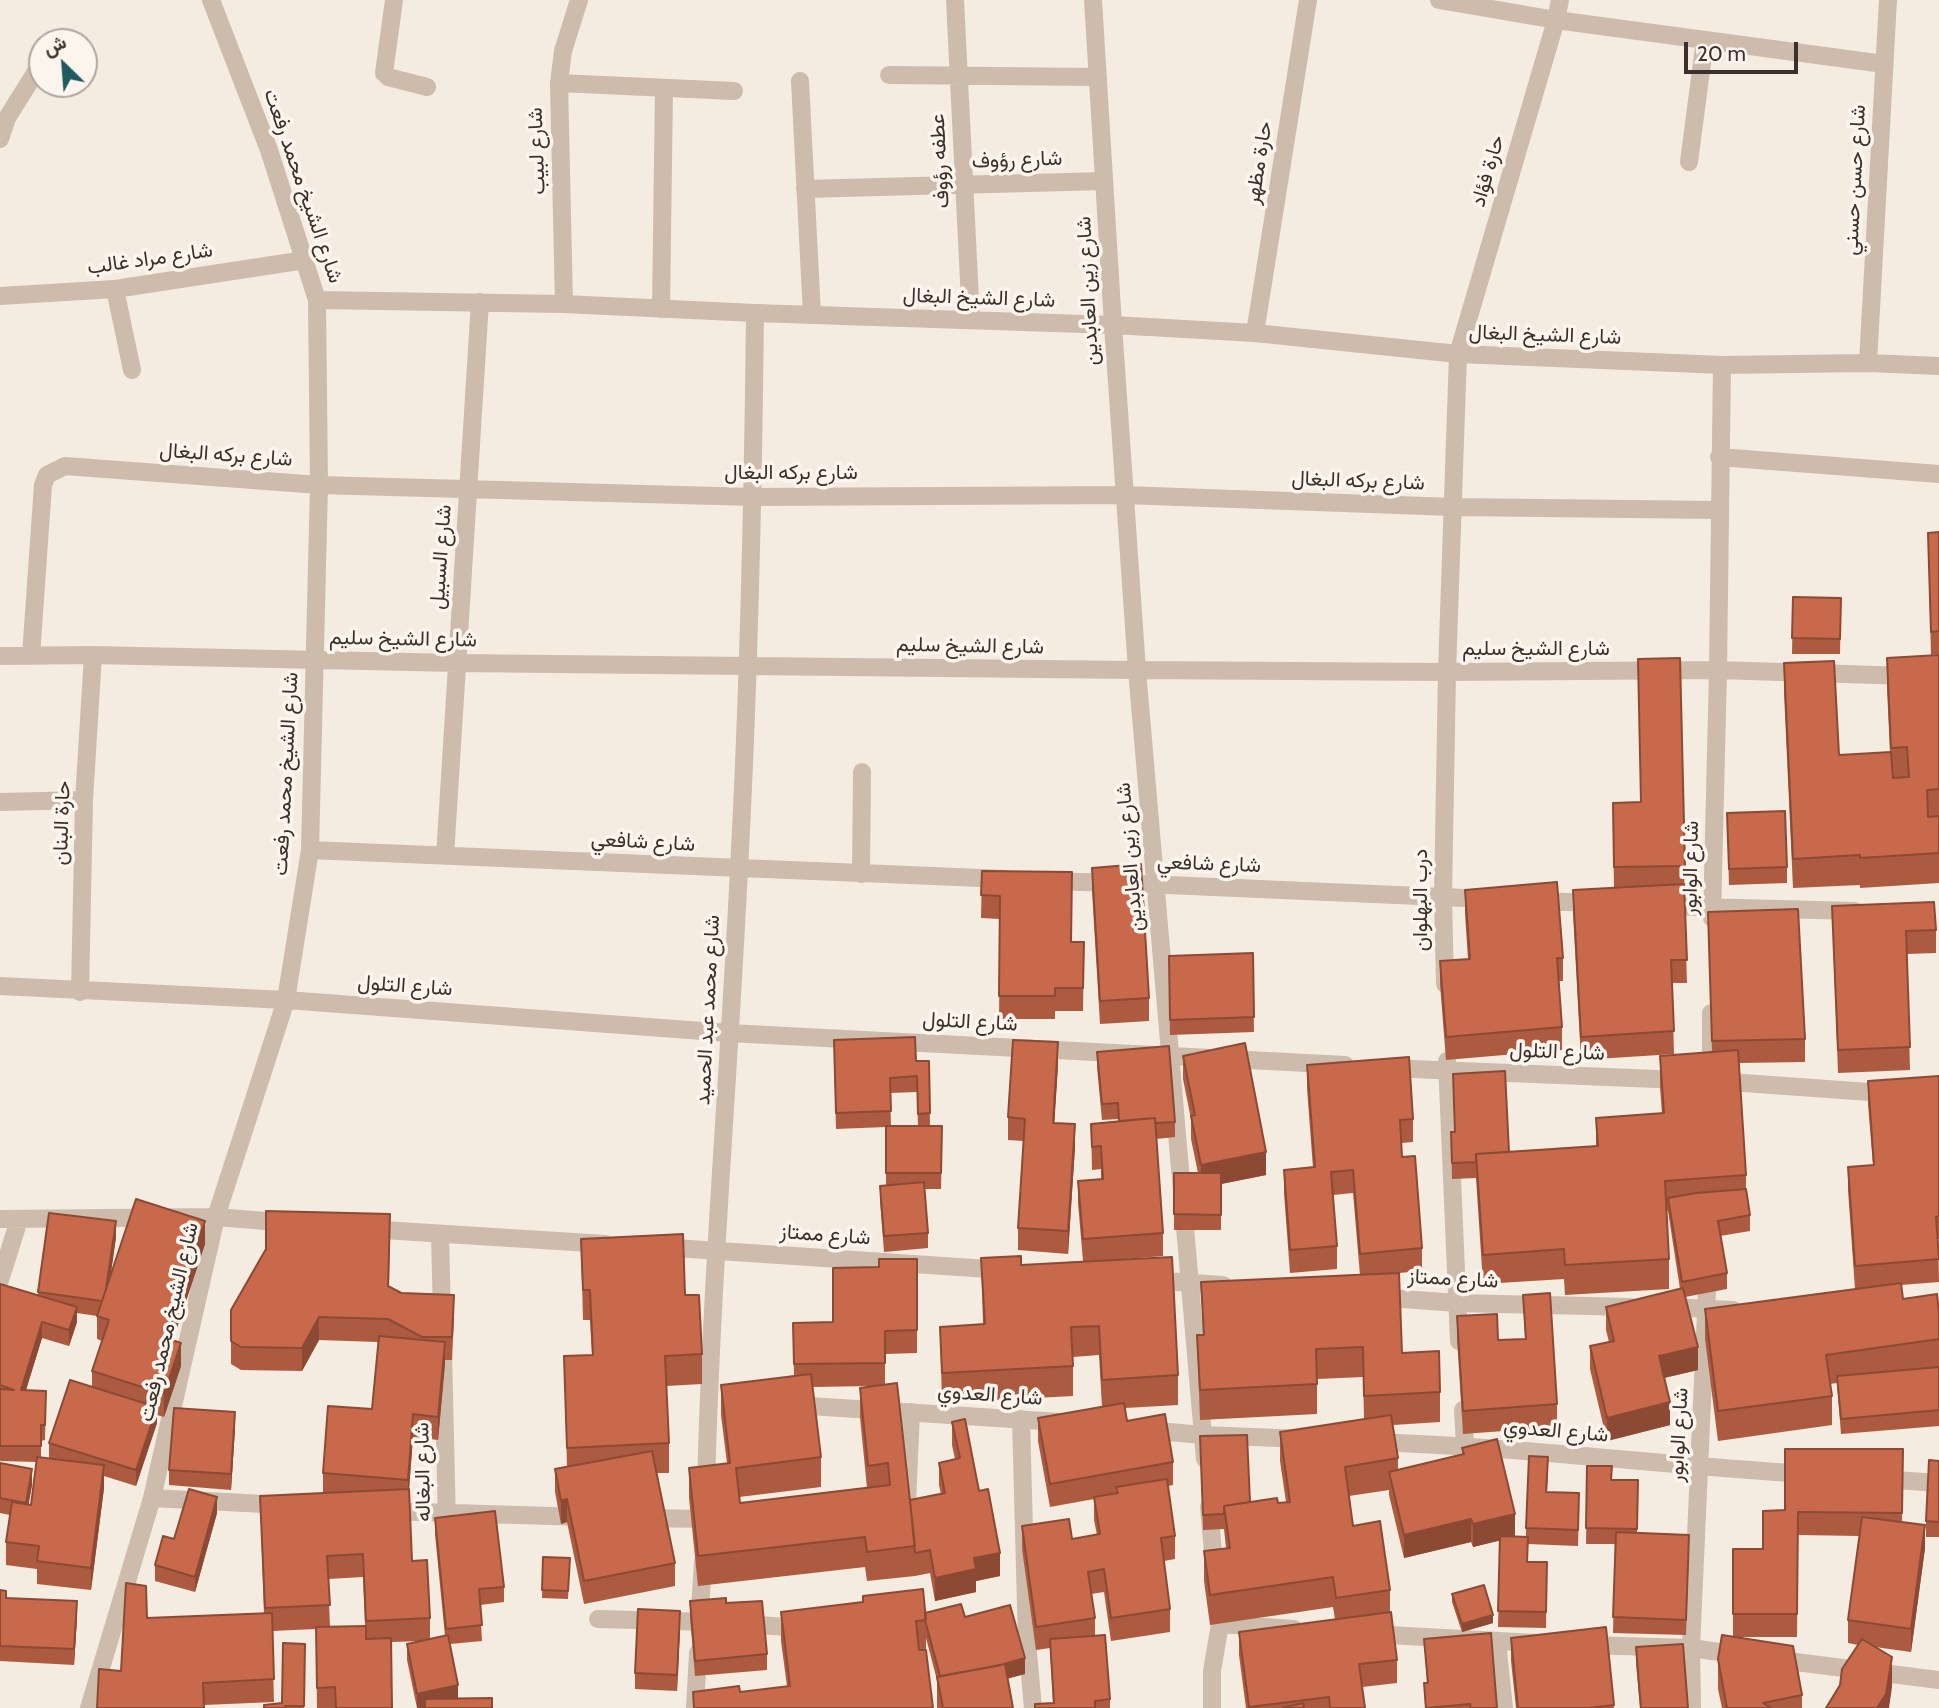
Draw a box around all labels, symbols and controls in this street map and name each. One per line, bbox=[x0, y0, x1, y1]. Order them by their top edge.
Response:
north arrow bbox=[28, 28, 98, 98]
scale bar bbox=[1687, 28, 1801, 72]
text: ش bbox=[40, 30, 70, 61]
text: 20 m bbox=[1697, 41, 1746, 66]
street label: شارع الشيخ محمد رفعت bbox=[258, 86, 348, 286]
street label: شارع حسن حسني bbox=[1838, 104, 1872, 256]
street label: شارع لبيب bbox=[523, 107, 551, 195]
street label: عطفه رؤوف bbox=[925, 113, 955, 209]
street label: حارة مظهر bbox=[1240, 120, 1278, 206]
street label: حارة فؤاد bbox=[1466, 132, 1510, 210]
street label: شارع رؤوف bbox=[971, 146, 1063, 174]
street label: شارع زين العابدين bbox=[1072, 216, 1104, 366]
street label: شارع مراد غالب bbox=[86, 238, 214, 280]
street label: شارع الشيخ البغال bbox=[902, 283, 1056, 313]
street label: شارع الشيخ البغال bbox=[1468, 320, 1622, 350]
street label: شارع بركه البغال bbox=[159, 438, 293, 472]
street label: شارع بركه البغال bbox=[724, 460, 858, 486]
street label: شارع بركه البغال bbox=[1291, 466, 1425, 496]
street label: شارع السبيل bbox=[425, 504, 457, 610]
street label: شارع الشيخ سليم bbox=[329, 625, 477, 653]
street label: شارع الشيخ سليم bbox=[896, 632, 1044, 660]
street label: شارع الشيخ سليم bbox=[1462, 636, 1610, 662]
street label: شارع الشيخ محمد رفعت bbox=[268, 672, 304, 876]
street label: حارة البنان bbox=[48, 780, 76, 866]
street label: شارع زين العابدين bbox=[1111, 781, 1149, 933]
street label: شارع الوابور bbox=[1678, 820, 1704, 916]
street label: شارع شافعي bbox=[590, 827, 696, 857]
street label: درب البهلوان bbox=[1408, 849, 1434, 951]
street label: شارع شافعي bbox=[1156, 850, 1262, 878]
street label: شارع محمد عبد الحميد bbox=[690, 914, 726, 1106]
street label: شارع التلول bbox=[357, 970, 453, 1002]
street label: شارع التلول bbox=[922, 1007, 1018, 1037]
street label: شارع التلول bbox=[1509, 1038, 1605, 1066]
street label: شارع ممتاز bbox=[779, 1219, 871, 1251]
street label: شارع الشيخ محمد رفعت bbox=[134, 1220, 204, 1424]
street label: شارع ممتاز bbox=[1407, 1264, 1499, 1294]
street label: شارع العدوي bbox=[937, 1379, 1043, 1411]
street label: شارع الوابور bbox=[1664, 1387, 1694, 1483]
street label: شارع العدوي bbox=[1502, 1414, 1610, 1448]
street label: شارع البغاله bbox=[410, 1422, 436, 1522]

